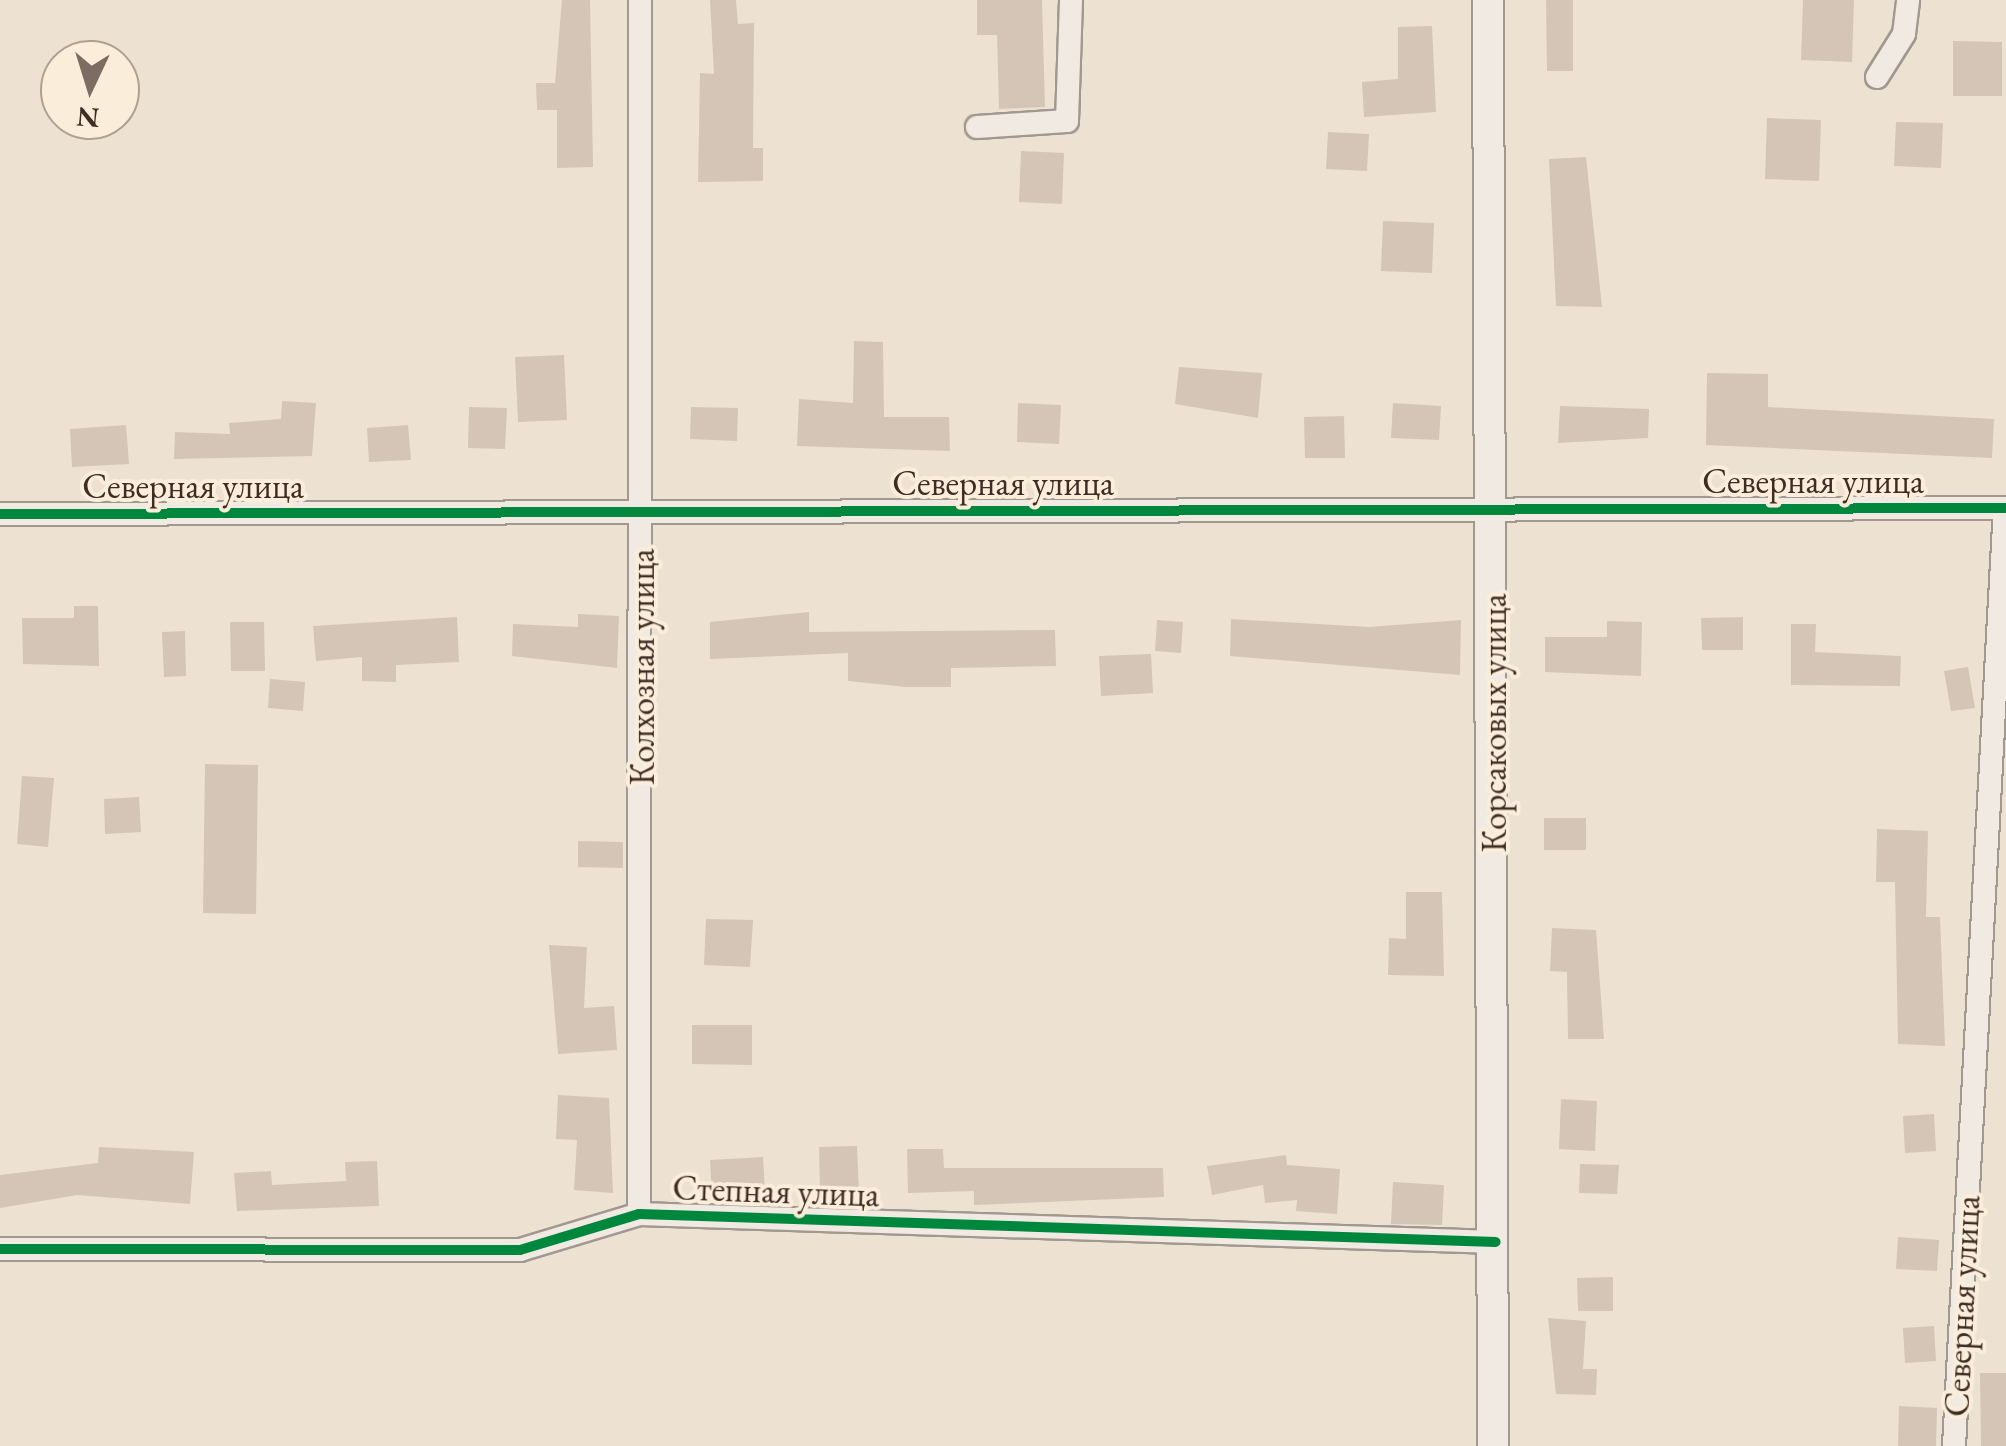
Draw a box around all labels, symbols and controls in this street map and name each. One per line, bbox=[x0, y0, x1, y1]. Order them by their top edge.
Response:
north arrow bbox=[40, 40, 140, 140]
text: N bbox=[75, 99, 101, 137]
street label: Северная улица bbox=[1702, 460, 1924, 502]
street label: Северная улица bbox=[892, 462, 1114, 504]
street label: Северная улица bbox=[82, 465, 304, 507]
street label: Колхозная улица bbox=[621, 549, 663, 785]
street label: Корсаковых улица bbox=[1473, 594, 1515, 852]
street label: Степная улица bbox=[672, 1166, 880, 1216]
street label: Северная улица bbox=[1935, 1194, 1989, 1418]

